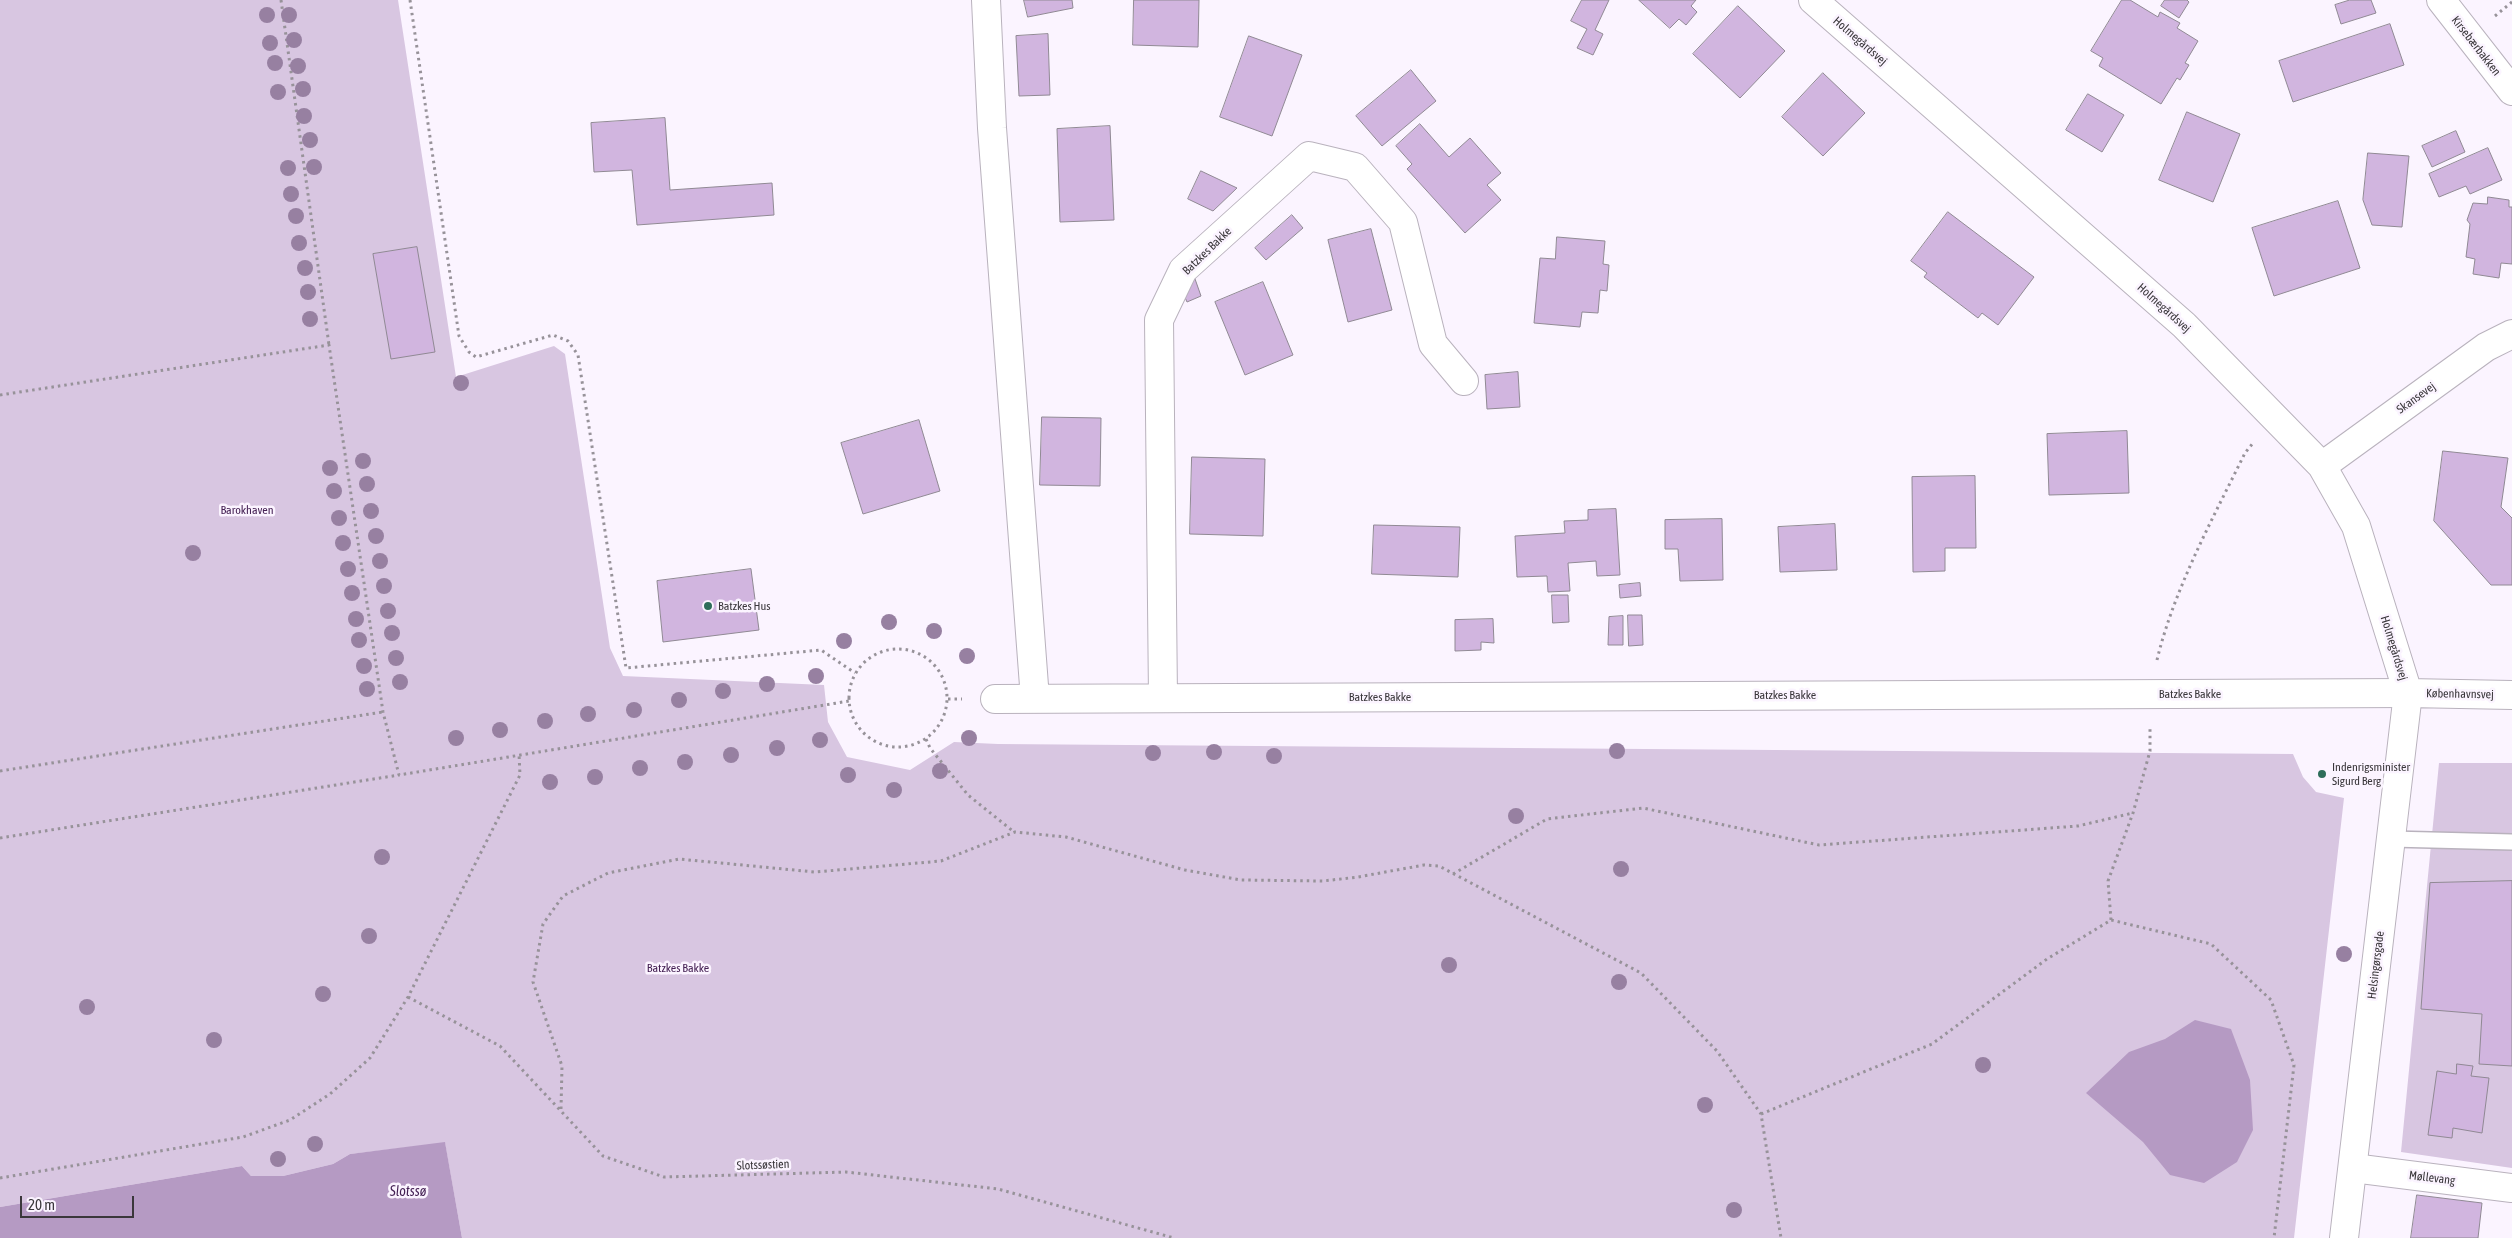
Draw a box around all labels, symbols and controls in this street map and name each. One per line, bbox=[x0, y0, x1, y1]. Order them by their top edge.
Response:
street label: Kirsebærbakken bbox=[2448, 13, 2504, 79]
street label: Holmegårdsvej bbox=[1830, 14, 1890, 68]
street label: Batzkes Bakke bbox=[1180, 224, 1234, 278]
street label: Holmegårdsvej bbox=[2134, 280, 2194, 336]
street label: Skansevej bbox=[2394, 379, 2438, 417]
park label: Barokhaven bbox=[220, 503, 274, 517]
place label: Batzkes Hus bbox=[718, 599, 770, 613]
marker: Batzkes Hus bbox=[702, 600, 714, 612]
street label: Holmegårdsvej bbox=[2377, 614, 2411, 682]
street label: Københavnsvej bbox=[2426, 686, 2494, 702]
street label: Batzkes Bakke bbox=[2159, 687, 2221, 701]
street label: Batzkes Bakke bbox=[1754, 688, 1816, 702]
street label: Batzkes Bakke bbox=[1349, 690, 1411, 704]
place label: Indenrigsminister Sigurd Berg bbox=[2332, 760, 2410, 788]
marker: Indenrigsminister Sigurd Berg bbox=[2316, 768, 2328, 780]
street label: Helsingørsgade bbox=[2365, 930, 2387, 1000]
park label: Batzkes Bakke bbox=[647, 961, 709, 975]
street label: Slotssøstien bbox=[736, 1157, 790, 1173]
street label: Møllevang bbox=[2408, 1168, 2456, 1188]
water label: Slotssø bbox=[390, 1184, 426, 1200]
scale bar bbox=[22, 1186, 136, 1218]
text: 20 m bbox=[28, 1196, 55, 1213]

